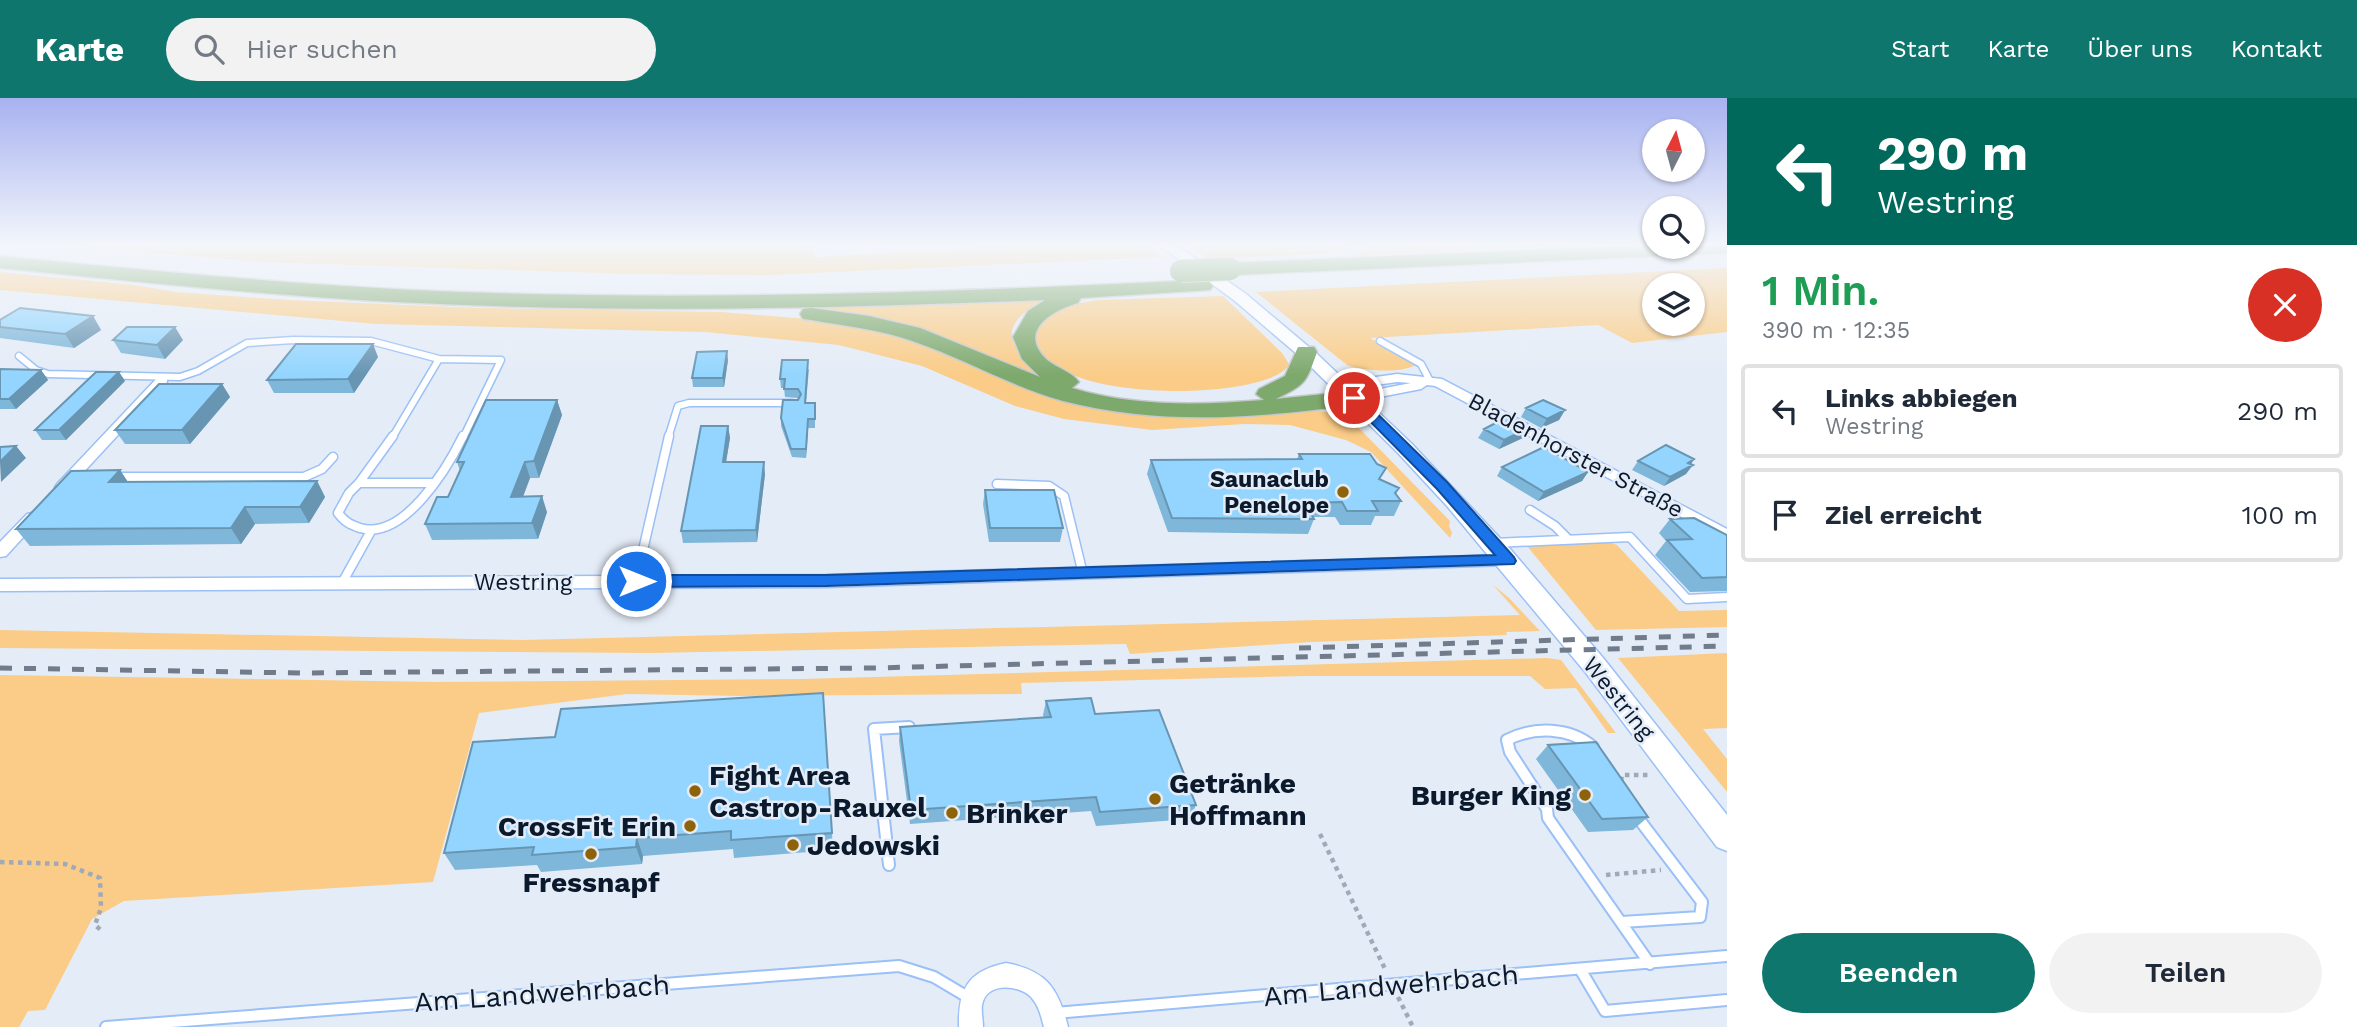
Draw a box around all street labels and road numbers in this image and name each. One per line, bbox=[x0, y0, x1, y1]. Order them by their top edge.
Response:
street label: Bladenhorster Straße bbox=[1464, 387, 1688, 524]
street label: Westring bbox=[474, 569, 573, 596]
street label: Westring bbox=[1577, 652, 1661, 746]
street label: Am Landwehrbach bbox=[1262, 958, 1520, 1013]
street label: Am Landwehrbach bbox=[413, 968, 671, 1019]

